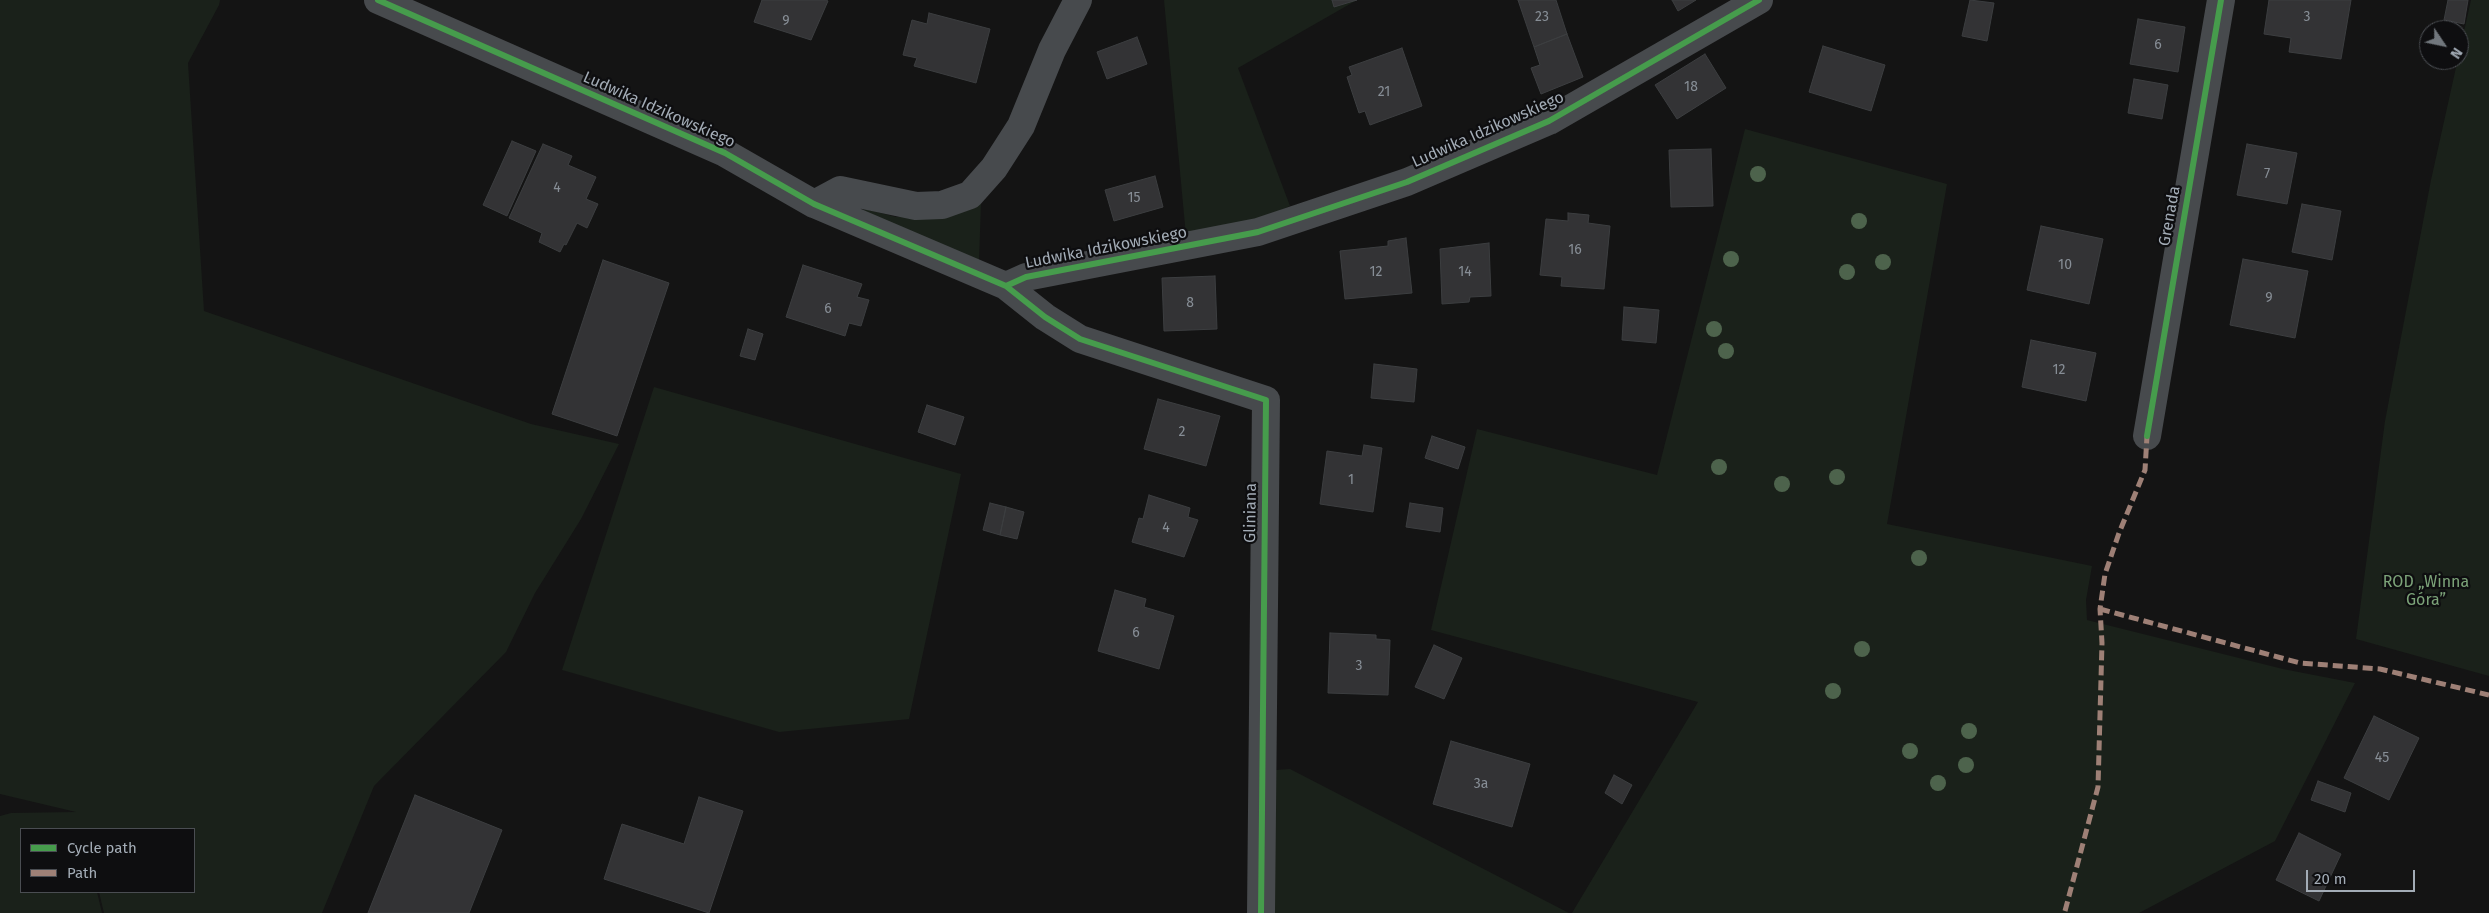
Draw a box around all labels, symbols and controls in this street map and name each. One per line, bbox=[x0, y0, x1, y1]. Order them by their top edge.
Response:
house number: 23 bbox=[1535, 9, 1549, 25]
house number: 3 bbox=[2304, 9, 2310, 25]
house number: 9 bbox=[782, 13, 790, 29]
north arrow bbox=[2419, 20, 2469, 70]
house number: 6 bbox=[2154, 37, 2162, 53]
text: N bbox=[2446, 44, 2466, 62]
street label: Ludwika Idzikowskiego bbox=[580, 68, 738, 152]
house number: 18 bbox=[1684, 79, 1698, 95]
house number: 21 bbox=[1378, 84, 1390, 100]
street label: Ludwika Idzikowskiego bbox=[1409, 88, 1567, 172]
house number: 7 bbox=[2264, 166, 2270, 182]
house number: 4 bbox=[553, 180, 561, 196]
street label: Grenada bbox=[2155, 184, 2185, 248]
house number: 15 bbox=[1127, 190, 1141, 206]
street label: Ludwika Idzikowskiego bbox=[1023, 223, 1189, 273]
house number: 16 bbox=[1568, 242, 1582, 258]
house number: 10 bbox=[2058, 257, 2072, 273]
house number: 12 bbox=[1370, 264, 1382, 280]
house number: 14 bbox=[1458, 264, 1472, 280]
house number: 9 bbox=[2265, 290, 2273, 306]
house number: 8 bbox=[1186, 295, 1194, 311]
house number: 6 bbox=[824, 301, 832, 317]
house number: 12 bbox=[2053, 362, 2065, 378]
house number: 2 bbox=[1179, 424, 1185, 440]
house number: 1 bbox=[1348, 472, 1354, 488]
street label: Gliniana bbox=[1241, 483, 1261, 543]
house number: 4 bbox=[1162, 520, 1170, 536]
park label: ROD „Winna Góra” bbox=[2383, 573, 2469, 611]
house number: 6 bbox=[1132, 625, 1140, 641]
house number: 3 bbox=[1356, 658, 1362, 674]
house number: 45 bbox=[2375, 750, 2389, 766]
house number: 3a bbox=[1474, 776, 1488, 792]
legend bbox=[20, 828, 195, 893]
text: Cycle path bbox=[67, 839, 137, 857]
scale bar bbox=[2309, 860, 2418, 892]
text: Path bbox=[67, 864, 97, 882]
text: 20 m bbox=[2314, 870, 2347, 888]

